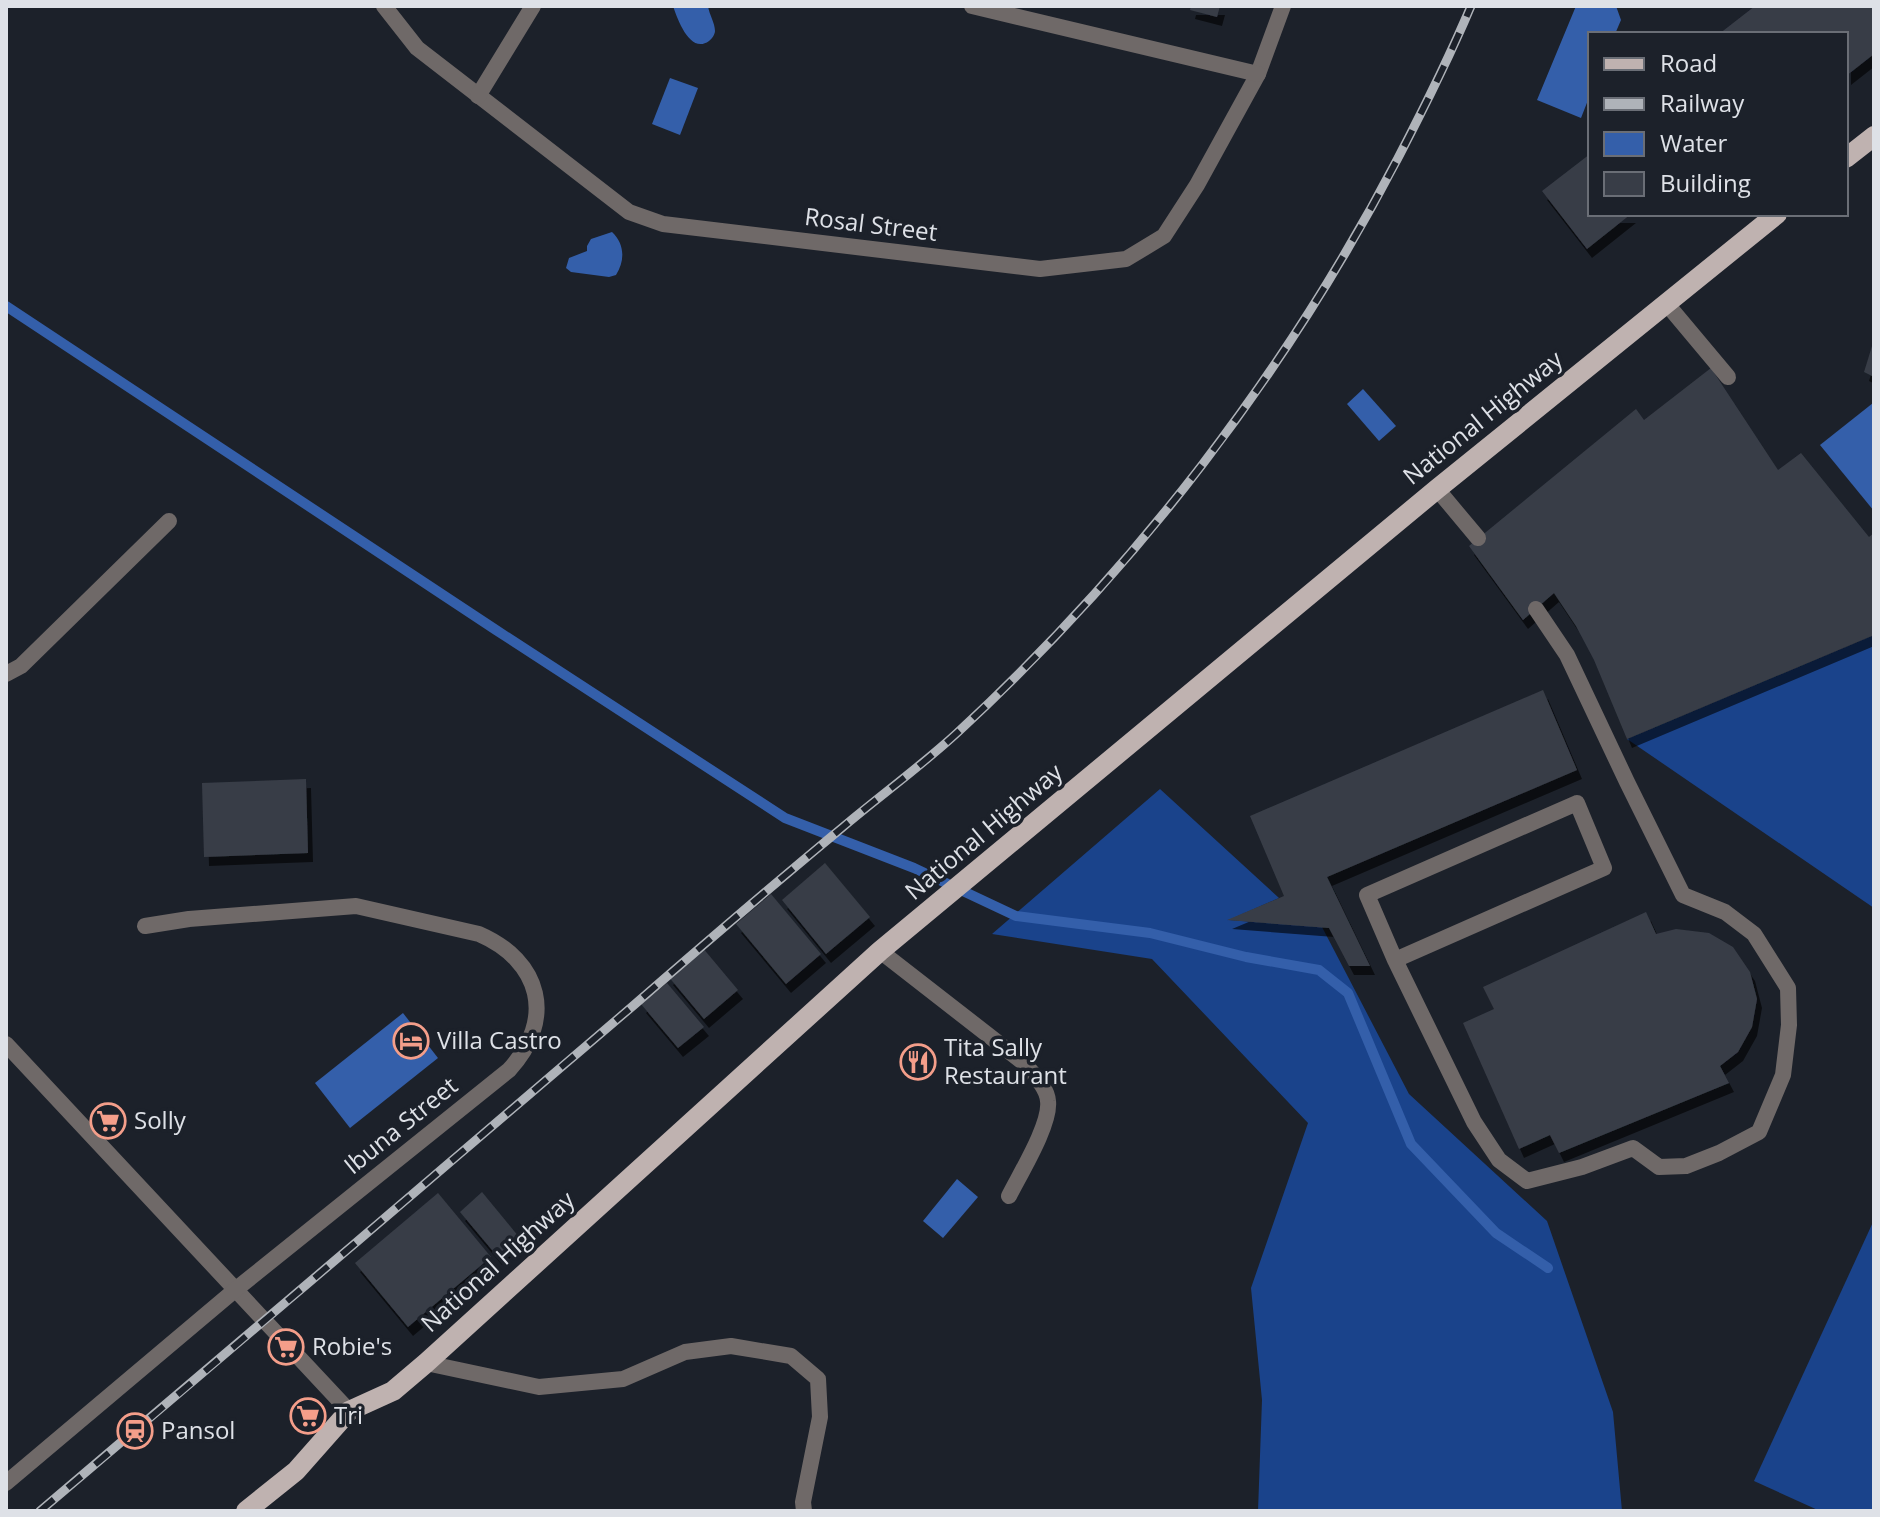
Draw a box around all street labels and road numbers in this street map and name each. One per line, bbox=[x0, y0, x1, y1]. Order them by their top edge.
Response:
street label: Rosal Street bbox=[803, 199, 939, 248]
street label: National Highway bbox=[1395, 342, 1569, 491]
street label: National Highway bbox=[897, 755, 1070, 907]
street label: Ibuna Street bbox=[336, 1069, 464, 1181]
street label: National Highway bbox=[413, 1182, 582, 1339]

